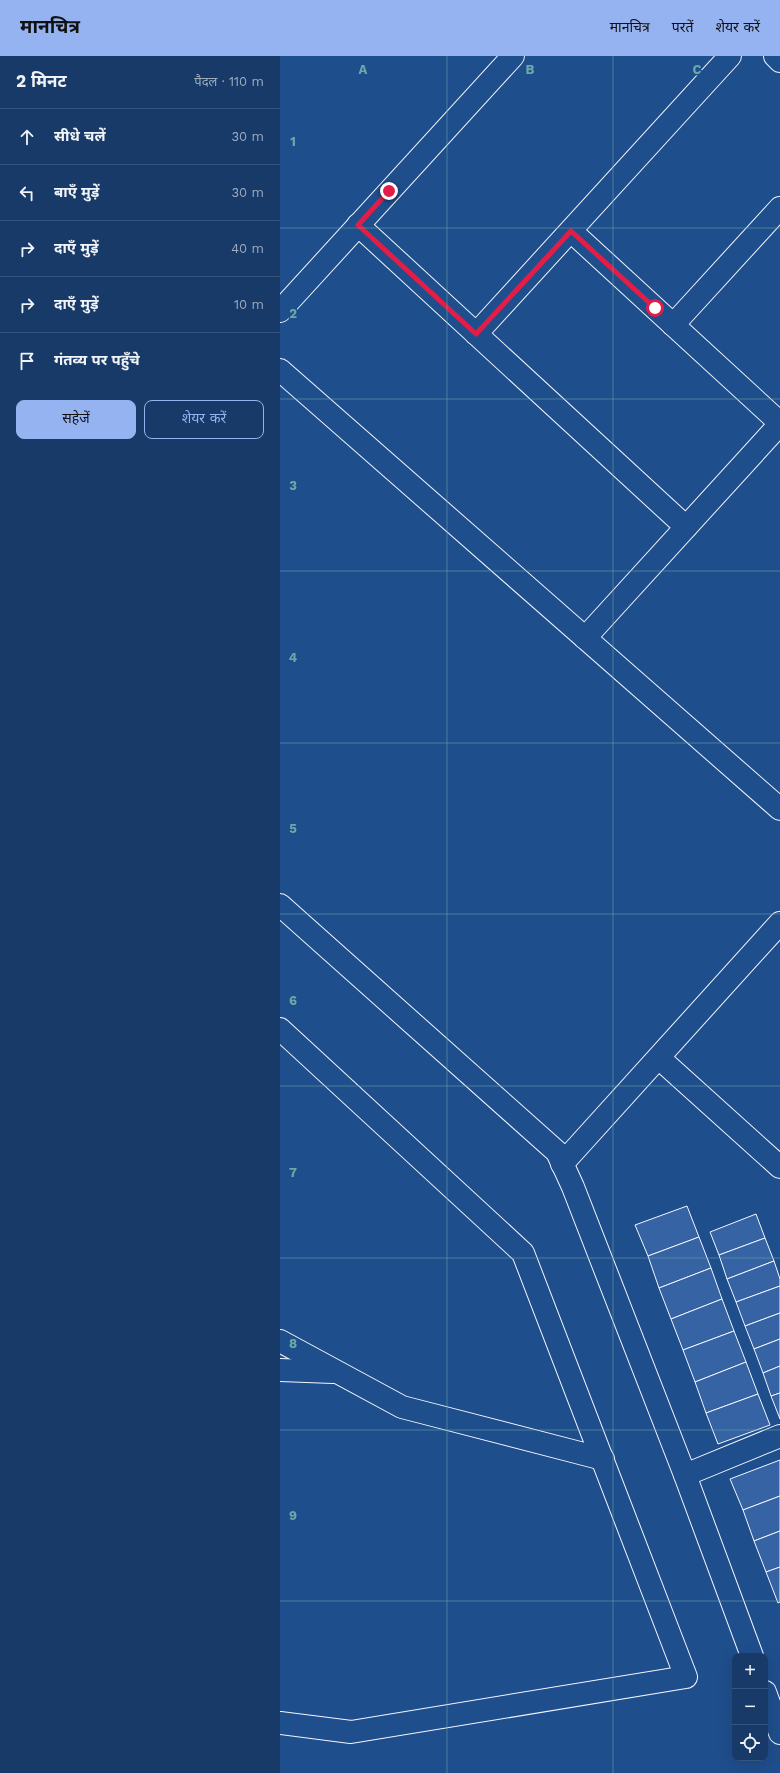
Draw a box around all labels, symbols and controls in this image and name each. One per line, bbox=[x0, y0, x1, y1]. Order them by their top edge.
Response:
text: मानचित्र bbox=[20, 15, 80, 38]
text: मानचित्र bbox=[610, 19, 650, 35]
text: परतें bbox=[672, 19, 693, 35]
text: शेयर करें bbox=[715, 19, 760, 35]
text: A bbox=[359, 62, 368, 77]
text: B bbox=[526, 62, 535, 77]
text: C bbox=[693, 62, 702, 77]
text: 2 मिनट bbox=[16, 71, 67, 91]
text: पैदल · 110 m bbox=[194, 74, 264, 89]
icon: ahead bbox=[16, 126, 38, 148]
text: सीधे चलें bbox=[54, 127, 106, 145]
text: 30 m bbox=[232, 129, 264, 144]
text: 1 bbox=[290, 134, 296, 149]
icon: left bbox=[16, 182, 38, 204]
route end bbox=[380, 182, 398, 200]
text: बाएँ मुड़ें bbox=[54, 183, 99, 201]
text: 30 m bbox=[232, 185, 264, 200]
icon: right bbox=[16, 238, 38, 260]
text: दाएँ मुड़ें bbox=[54, 239, 99, 257]
text: 40 m bbox=[231, 241, 264, 256]
icon: right bbox=[16, 294, 38, 316]
text: दाएँ मुड़ें bbox=[54, 295, 99, 313]
text: 10 m bbox=[234, 297, 264, 312]
route start bbox=[646, 299, 664, 317]
text: 2 bbox=[289, 306, 297, 321]
icon: arrive bbox=[16, 350, 38, 372]
text: गंतव्य पर पहुँचे bbox=[54, 351, 140, 369]
button: सहेजें bbox=[16, 400, 136, 439]
button: शेयर करें bbox=[144, 400, 264, 439]
text: 3 bbox=[289, 478, 297, 493]
text: 4 bbox=[289, 650, 298, 665]
text: 5 bbox=[289, 821, 297, 836]
text: 6 bbox=[289, 993, 297, 1008]
text: 7 bbox=[289, 1165, 297, 1180]
text: 8 bbox=[289, 1336, 297, 1351]
text: 9 bbox=[289, 1508, 297, 1523]
map controls bbox=[732, 1653, 768, 1761]
button: + bbox=[732, 1653, 768, 1689]
button: − bbox=[732, 1689, 768, 1725]
button: locate bbox=[732, 1725, 768, 1761]

